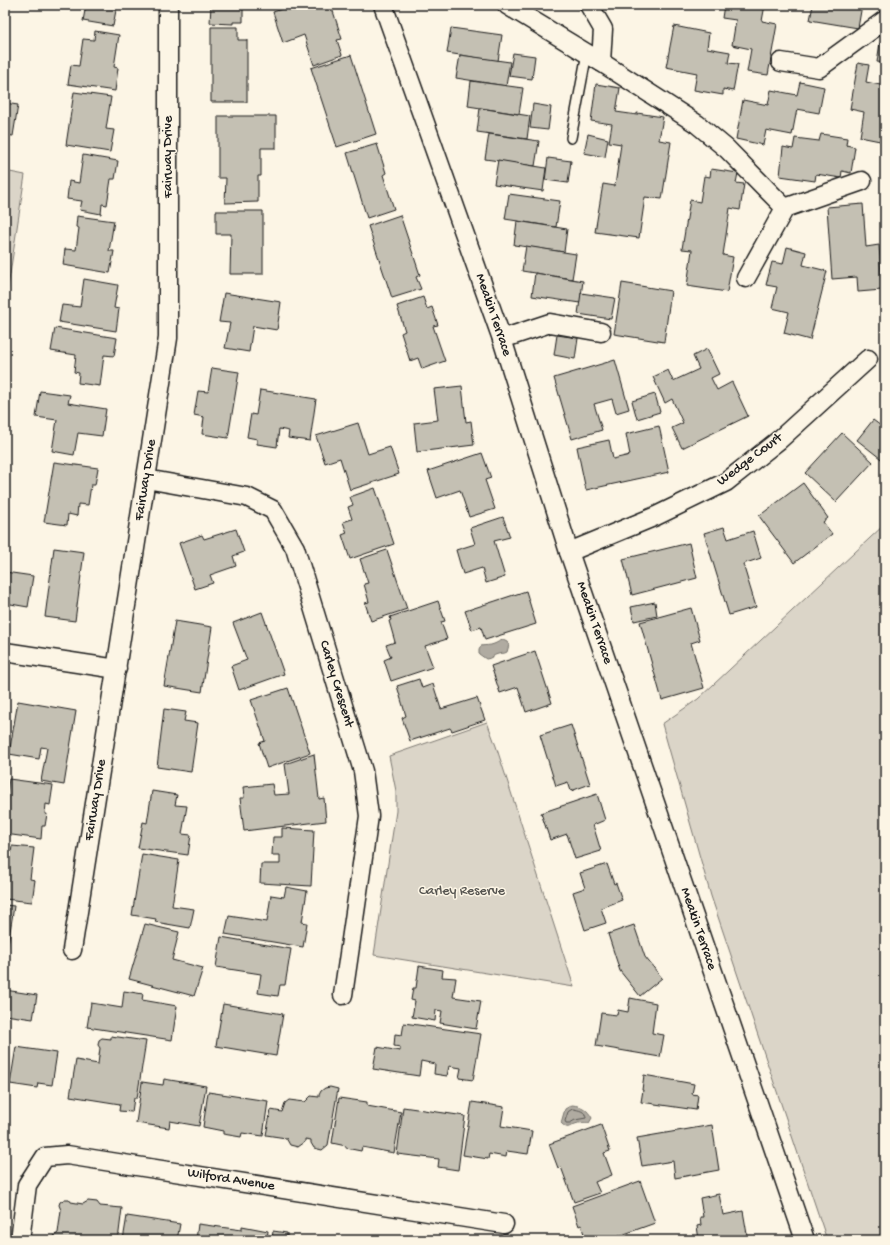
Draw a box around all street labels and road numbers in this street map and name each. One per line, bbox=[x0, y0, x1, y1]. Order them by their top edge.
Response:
street label: Fairway Drive bbox=[160, 115, 177, 199]
street label: Meakin Terrace bbox=[471, 271, 515, 359]
street label: Wedge Court bbox=[714, 429, 787, 490]
street label: Fairway Drive bbox=[131, 437, 161, 523]
street label: Meakin Terrace bbox=[572, 579, 616, 667]
street label: Carley Crescent bbox=[315, 638, 358, 731]
street label: Fairway Drive bbox=[81, 757, 111, 843]
street label: Meakin Terrace bbox=[676, 885, 720, 973]
street label: Wilford Avenue bbox=[186, 1165, 277, 1195]

